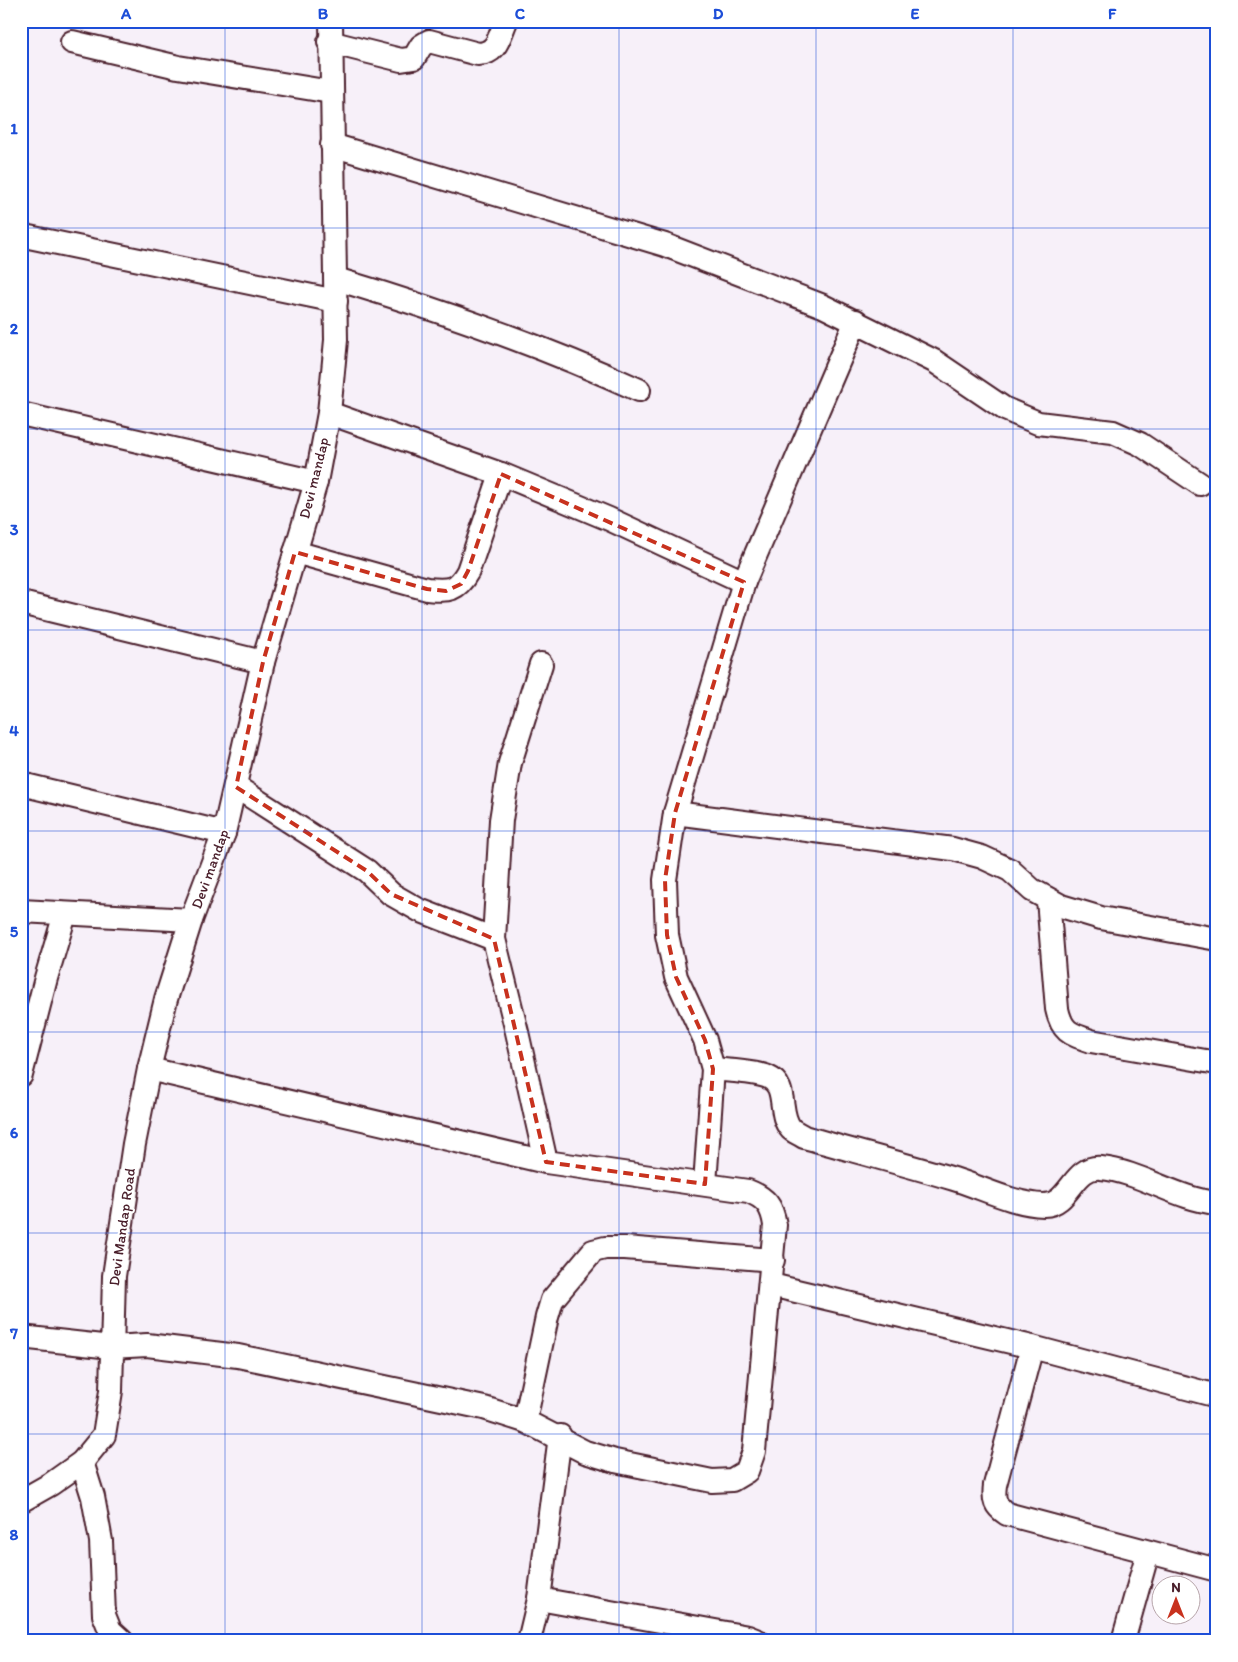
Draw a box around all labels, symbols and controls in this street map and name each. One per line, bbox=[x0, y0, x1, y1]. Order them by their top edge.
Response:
text: A bbox=[120, 4, 132, 23]
text: B bbox=[318, 4, 329, 23]
text: C bbox=[515, 4, 526, 23]
text: D bbox=[713, 4, 724, 23]
text: E bbox=[911, 4, 920, 23]
text: F bbox=[1108, 4, 1117, 23]
text: 1 bbox=[10, 119, 18, 138]
text: 2 bbox=[10, 319, 19, 338]
street label: Devi mandap bbox=[295, 436, 333, 520]
text: 3 bbox=[10, 520, 19, 539]
text: 4 bbox=[9, 721, 19, 740]
street label: Devi mandap bbox=[187, 827, 233, 911]
text: 5 bbox=[10, 922, 19, 941]
text: 6 bbox=[10, 1123, 19, 1142]
street label: Devi Mandap Road bbox=[105, 1167, 139, 1287]
text: 7 bbox=[9, 1324, 18, 1343]
text: 8 bbox=[10, 1525, 19, 1544]
north arrow bbox=[1150, 1574, 1200, 1624]
text: N bbox=[1171, 1579, 1181, 1596]

